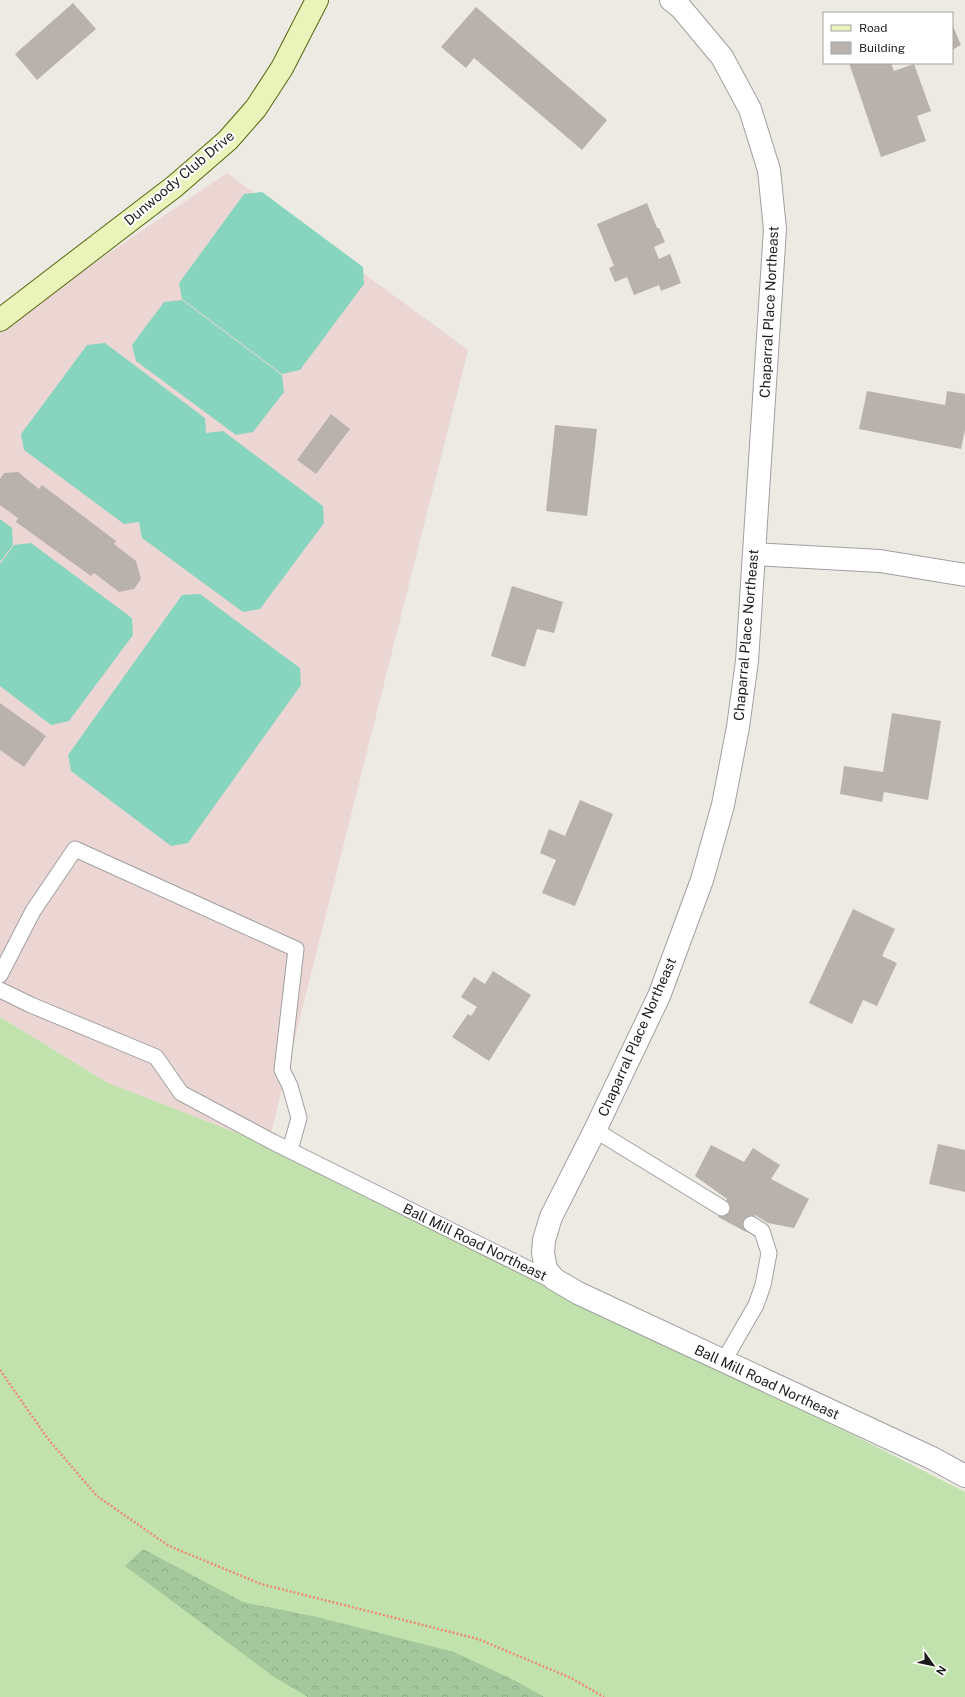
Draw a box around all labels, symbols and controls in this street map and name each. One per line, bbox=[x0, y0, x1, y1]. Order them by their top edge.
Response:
legend bbox=[823, 12, 953, 64]
text: Road bbox=[859, 21, 887, 35]
text: Building bbox=[859, 41, 905, 55]
street label: Dunwoody Club Drive bbox=[121, 127, 237, 229]
street label: Chaparral Place Northeast bbox=[757, 226, 781, 398]
street label: Chaparral Place Northeast bbox=[731, 549, 761, 721]
street label: Chaparral Place Northeast bbox=[595, 955, 679, 1119]
street label: Ball Mill Road Northeast bbox=[400, 1200, 550, 1284]
street label: Ball Mill Road Northeast bbox=[692, 1341, 842, 1423]
north arrow bbox=[913, 1645, 953, 1685]
text: N bbox=[934, 1664, 949, 1677]

